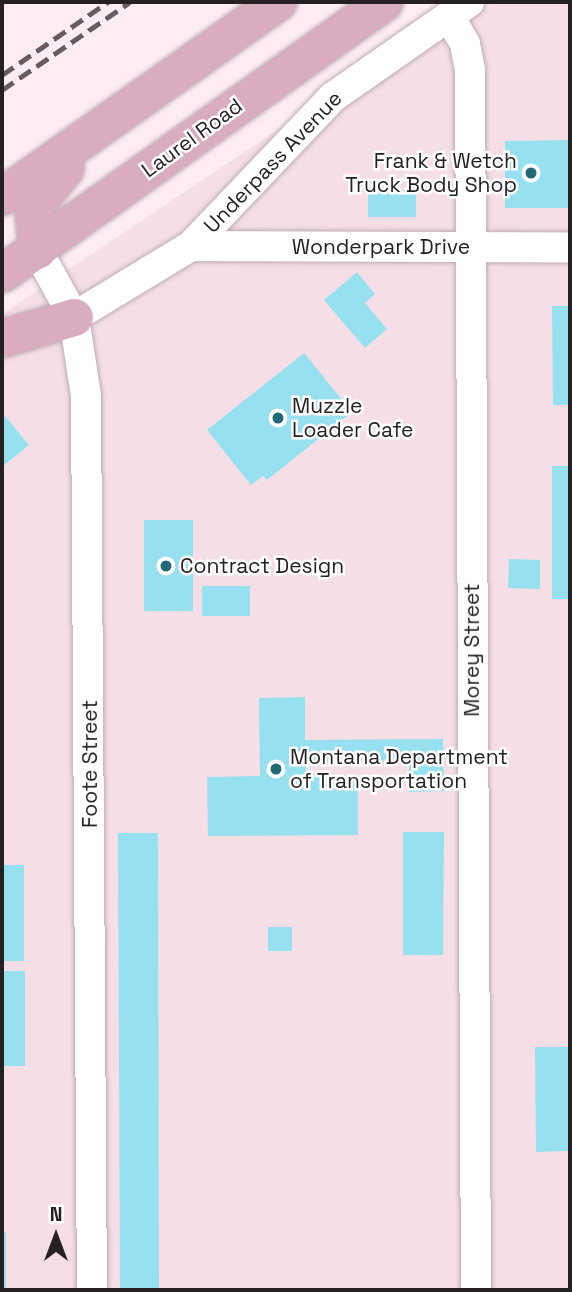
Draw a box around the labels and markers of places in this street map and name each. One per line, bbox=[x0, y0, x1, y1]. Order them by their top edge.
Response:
place label: Frank & Wetch Truck Body Shop bbox=[345, 148, 517, 198]
marker: Frank & Wetch Truck Body Shop bbox=[523, 165, 539, 181]
place label: Muzzle Loader Cafe bbox=[292, 393, 414, 443]
marker: Muzzle Loader Cafe bbox=[270, 410, 286, 426]
place label: Contract Design bbox=[180, 553, 344, 579]
marker: Contract Design bbox=[158, 558, 174, 574]
place label: Montana Department of Transportation bbox=[290, 744, 508, 794]
marker: Montana Department of Transportation bbox=[268, 761, 284, 777]

